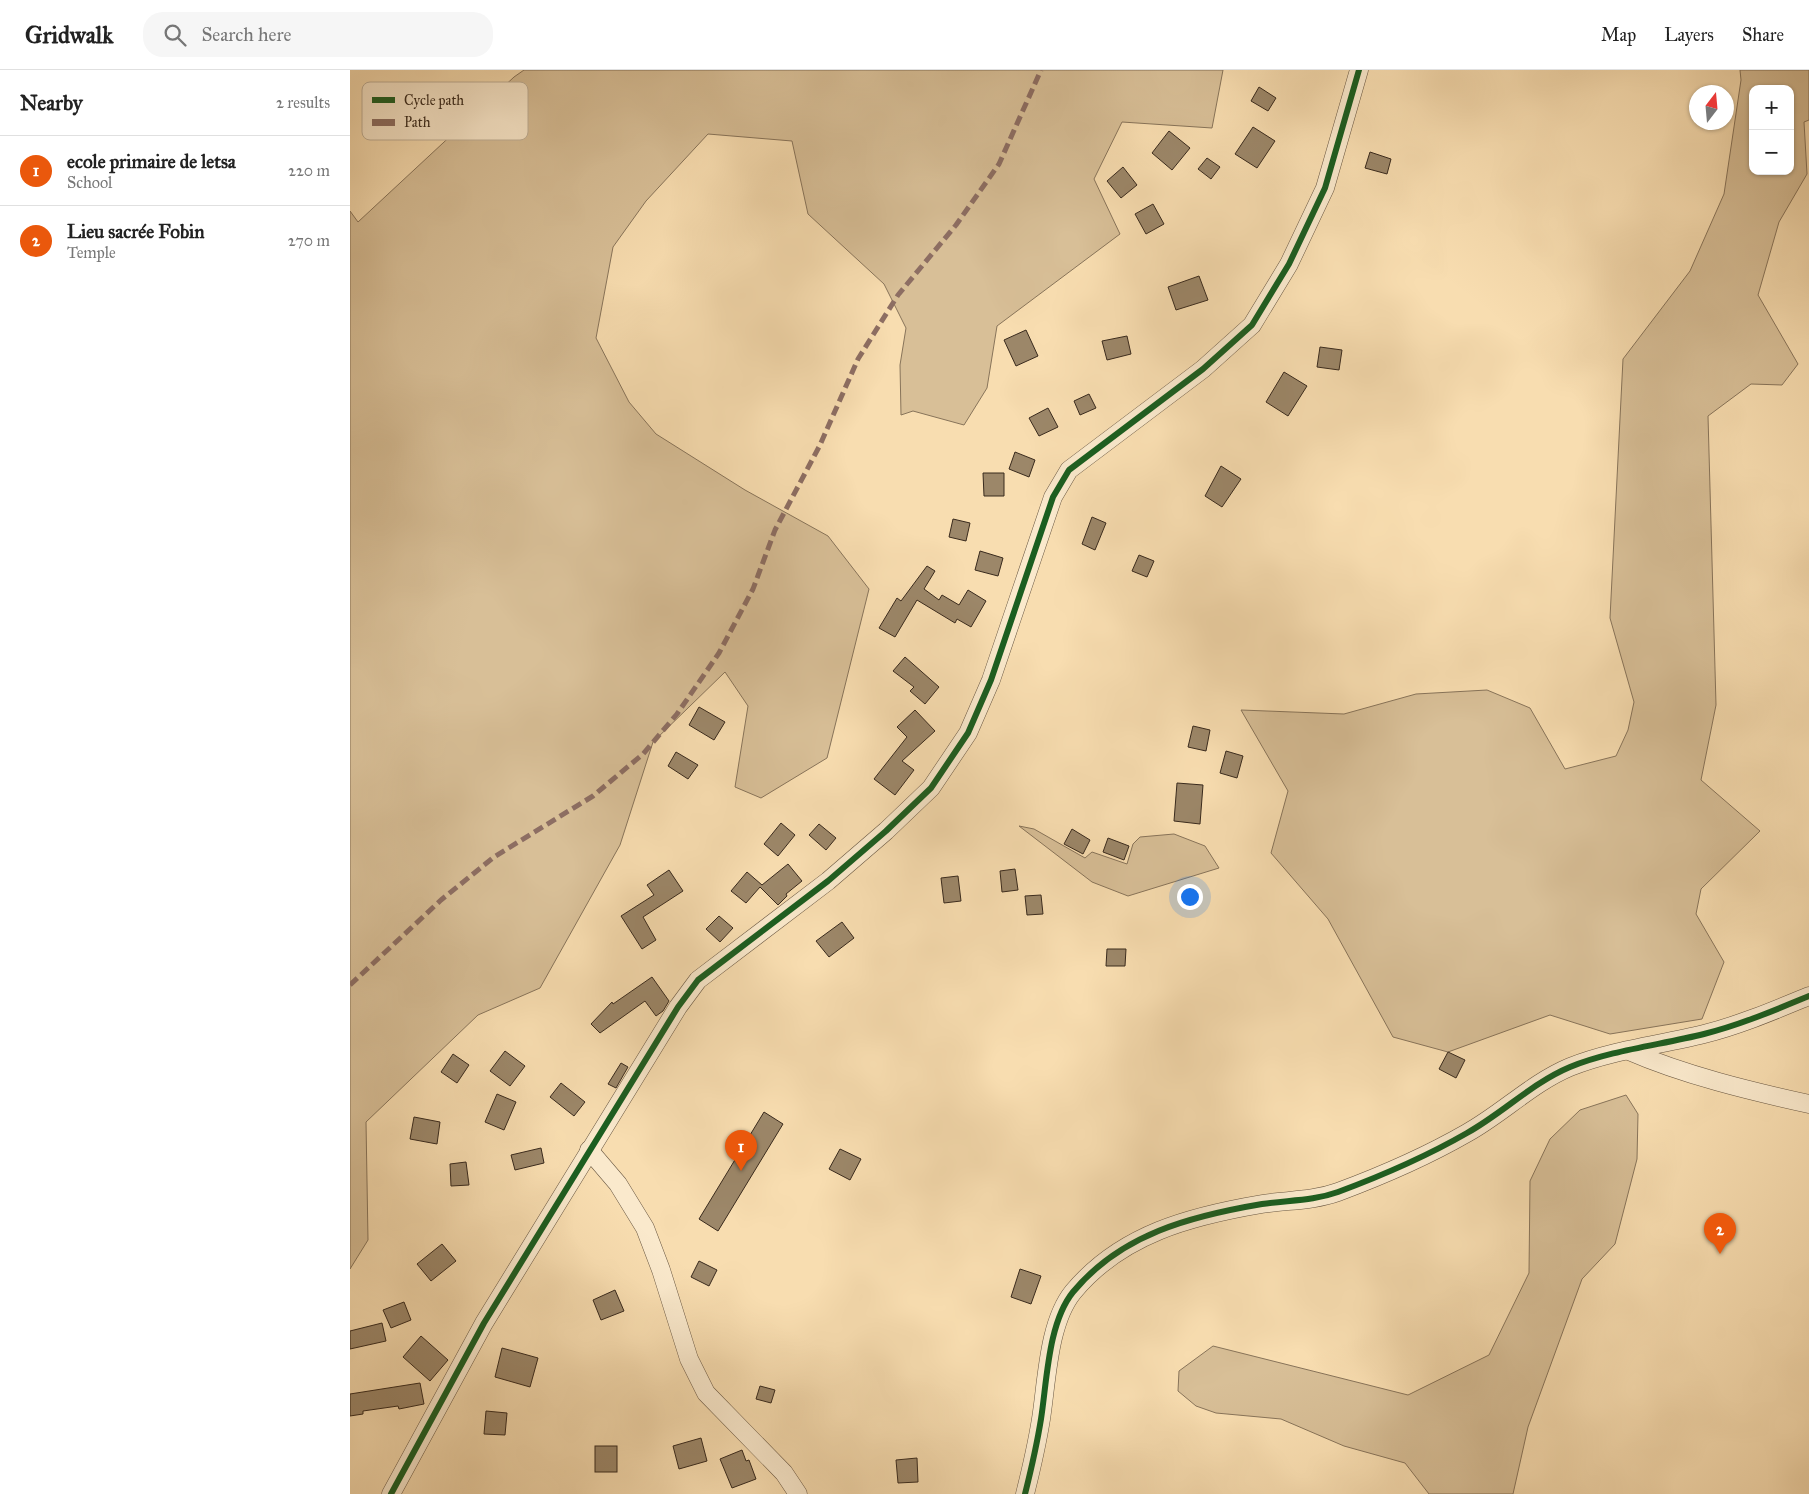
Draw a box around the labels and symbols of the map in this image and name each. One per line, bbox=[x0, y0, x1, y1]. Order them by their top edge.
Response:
legend bbox=[362, 82, 528, 140]
north arrow bbox=[1689, 85, 1734, 130]
text: Cycle path bbox=[404, 92, 464, 109]
text: Path bbox=[404, 114, 431, 131]
your location bbox=[1177, 884, 1203, 910]
pin: 1 bbox=[725, 1130, 757, 1171]
pin: 2 bbox=[1704, 1213, 1736, 1254]

